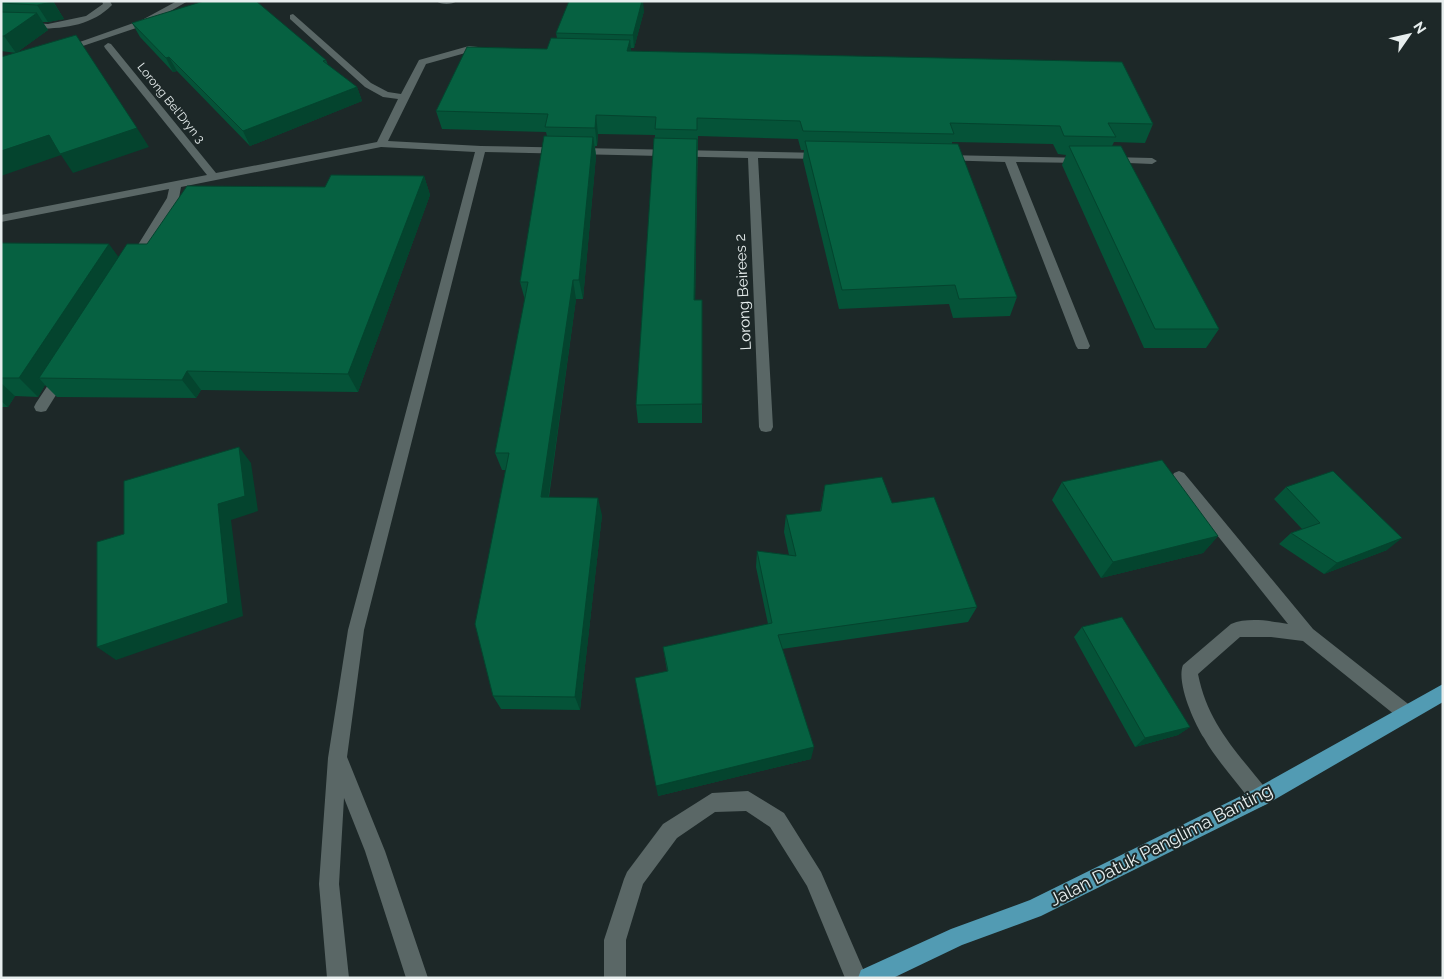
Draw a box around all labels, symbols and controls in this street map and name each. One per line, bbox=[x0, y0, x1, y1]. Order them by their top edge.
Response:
north arrow bbox=[1384, 10, 1434, 60]
text: N bbox=[1410, 19, 1429, 37]
street label: Lorong Bel'Dryn 3 bbox=[134, 60, 208, 146]
street label: Lorong Beirees 2 bbox=[731, 233, 755, 351]
street label: Jalan Datuk Panglima Banting bbox=[1046, 779, 1276, 910]

